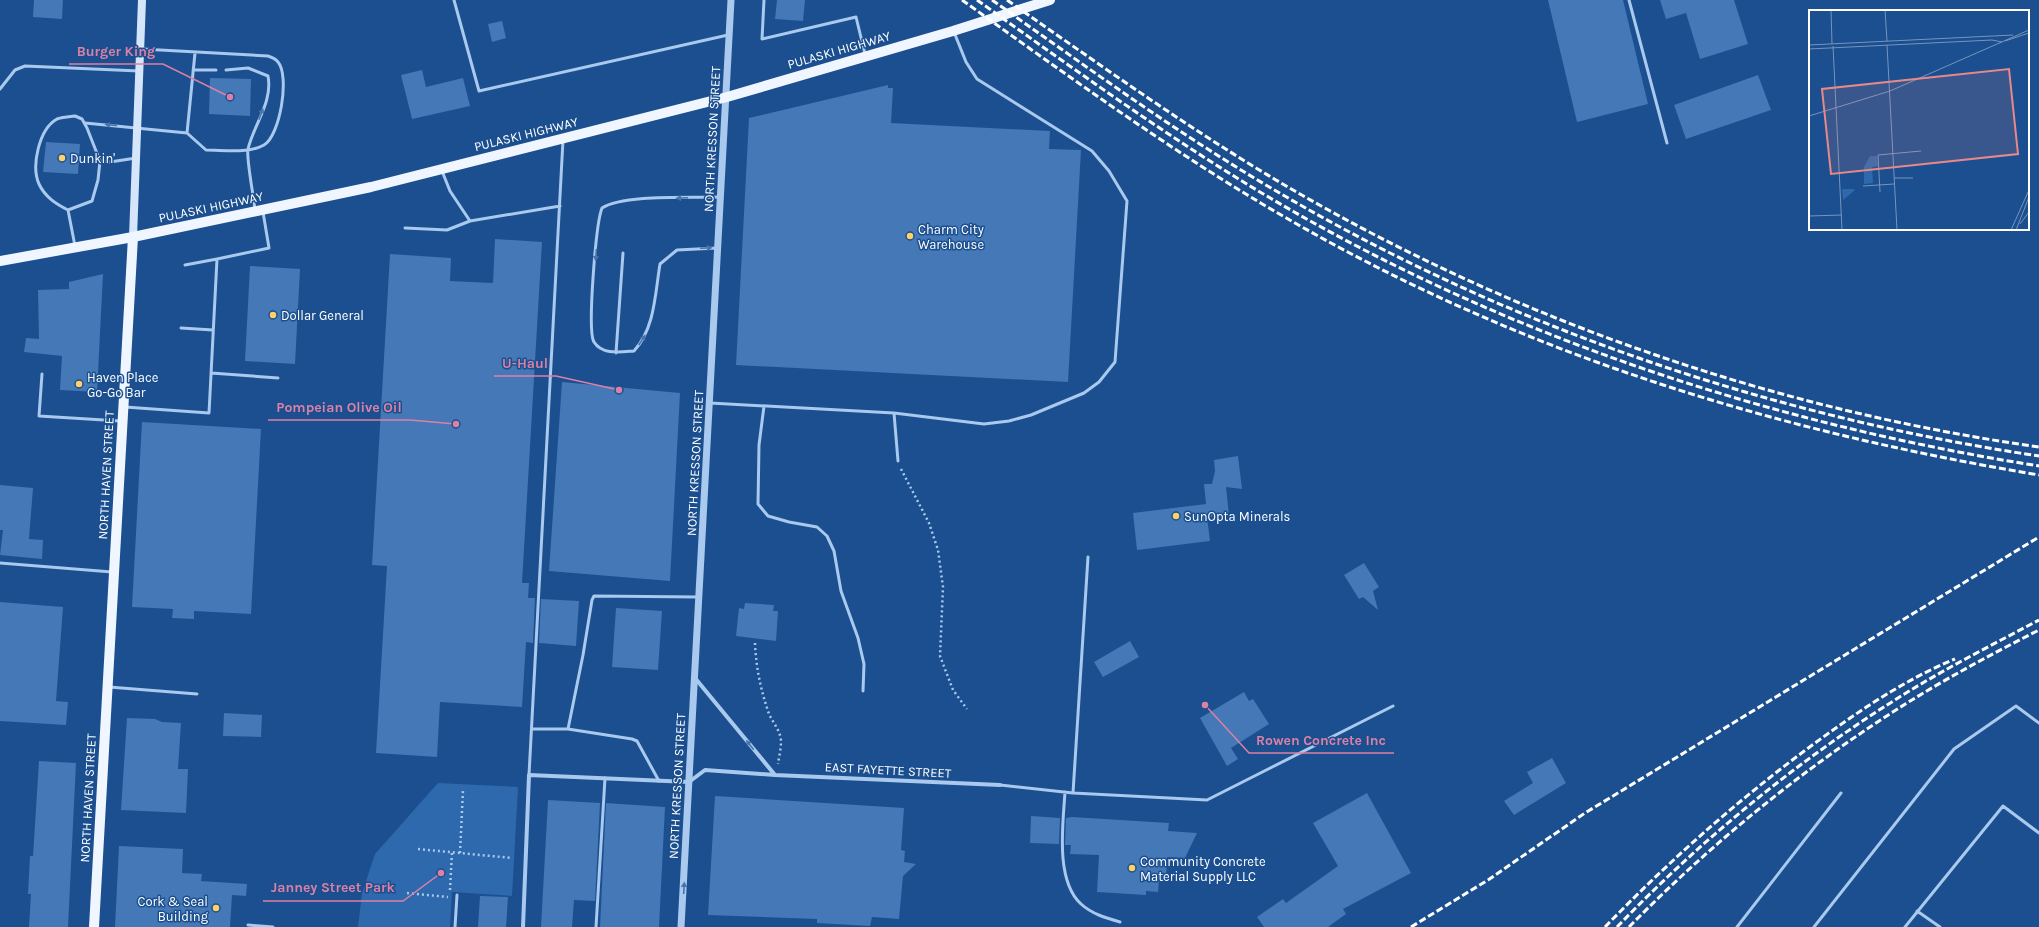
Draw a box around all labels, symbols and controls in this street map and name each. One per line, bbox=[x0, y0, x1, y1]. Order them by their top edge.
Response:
inset map bbox=[1809, 10, 2029, 230]
street label: PULASKI HIGHWAY bbox=[786, 28, 892, 72]
callout: Burger King bbox=[69, 38, 163, 64]
text: Burger King bbox=[77, 43, 155, 60]
street label: NORTH KRESSON STREET bbox=[701, 65, 723, 212]
one-way arrow bbox=[259, 107, 265, 119]
street label: PULASKI HIGHWAY bbox=[472, 114, 580, 154]
one-way arrow bbox=[105, 122, 117, 129]
place label: Dunkin' bbox=[70, 151, 115, 166]
marker: Dunkin' bbox=[57, 153, 67, 163]
street label: PULASKI HIGHWAY bbox=[157, 189, 265, 225]
one-way arrow bbox=[675, 195, 688, 201]
place label: Charm City Warehouse bbox=[918, 222, 984, 252]
marker: Charm City Warehouse bbox=[905, 231, 915, 241]
one-way arrow bbox=[700, 245, 712, 252]
one-way arrow bbox=[592, 249, 599, 261]
place label: Dollar General bbox=[281, 308, 364, 323]
marker: Dollar General bbox=[268, 310, 278, 320]
one-way arrow bbox=[638, 334, 645, 346]
callout: U-Haul bbox=[494, 350, 556, 376]
text: U-Haul bbox=[502, 355, 548, 372]
place label: Haven Place Go-Go Bar bbox=[87, 370, 159, 400]
marker: Haven Place Go-Go Bar bbox=[74, 379, 84, 389]
street label: NORTH KRESSON STREET bbox=[684, 389, 706, 536]
callout: Pompeian Olive Oil bbox=[268, 394, 410, 420]
text: Pompeian Olive Oil bbox=[276, 399, 402, 416]
street label: NORTH HAVEN STREET bbox=[95, 410, 117, 540]
place label: SunOpta Minerals bbox=[1184, 509, 1291, 524]
marker: SunOpta Minerals bbox=[1171, 511, 1181, 521]
street label: NORTH KRESSON STREET bbox=[666, 712, 688, 859]
callout: Rowen Concrete Inc bbox=[1249, 727, 1394, 753]
text: Rowen Concrete Inc bbox=[1256, 732, 1386, 749]
street label: NORTH HAVEN STREET bbox=[77, 733, 99, 863]
one-way arrow bbox=[746, 740, 755, 750]
street label: EAST FAYETTE STREET bbox=[824, 759, 952, 781]
place label: Community Concrete Material Supply LLC bbox=[1140, 854, 1266, 884]
marker: Community Concrete Material Supply LLC bbox=[1127, 863, 1137, 873]
callout: Janney Street Park bbox=[263, 875, 403, 901]
text: Janney Street Park bbox=[271, 879, 396, 896]
one-way arrow bbox=[680, 882, 687, 894]
place label: Cork & Seal Building bbox=[138, 894, 209, 924]
marker: Cork & Seal Building bbox=[211, 903, 221, 913]

